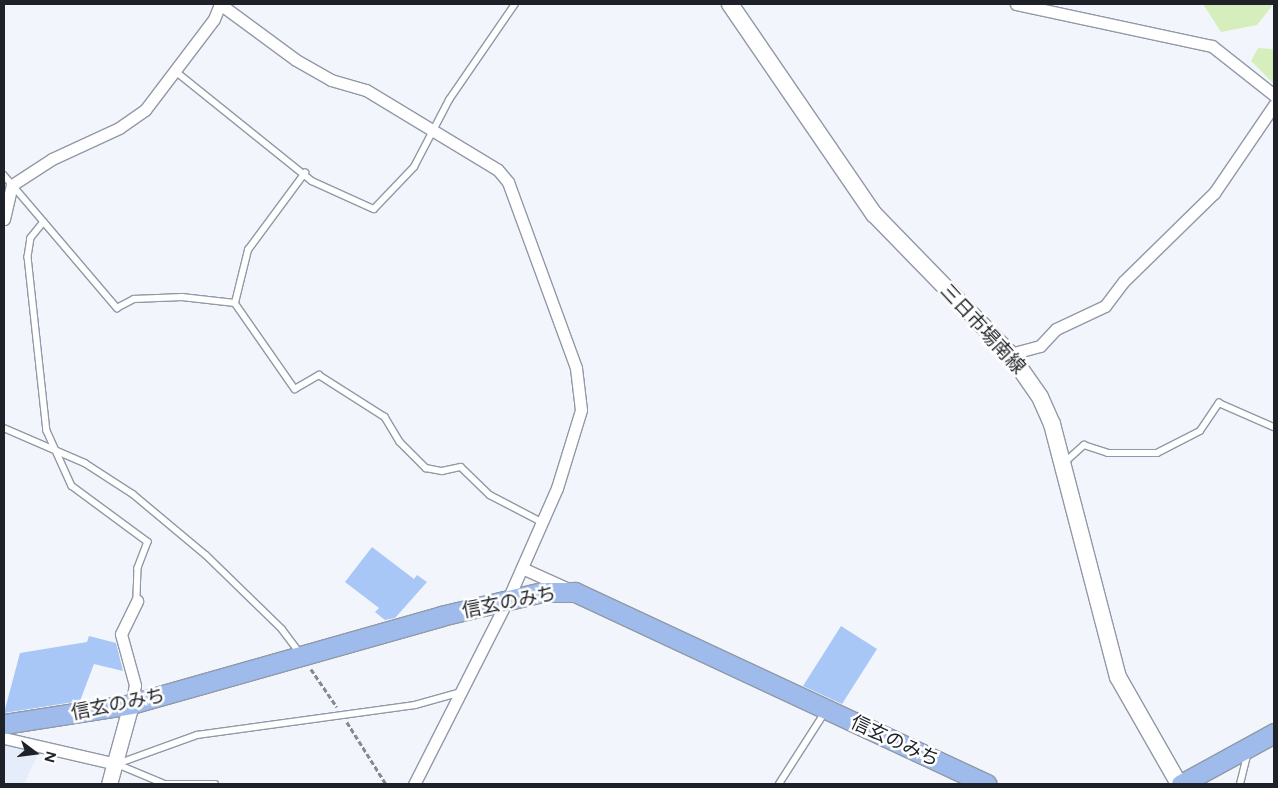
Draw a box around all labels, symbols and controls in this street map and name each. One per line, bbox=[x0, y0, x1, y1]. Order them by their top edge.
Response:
street label: 三日市場南線 bbox=[936, 280, 1030, 378]
street label: 信玄のみち bbox=[460, 582, 558, 622]
street label: 信玄のみち bbox=[69, 684, 167, 724]
street label: 信玄のみち bbox=[847, 711, 943, 771]
north arrow bbox=[10, 728, 60, 778]
text: N bbox=[40, 750, 60, 764]

